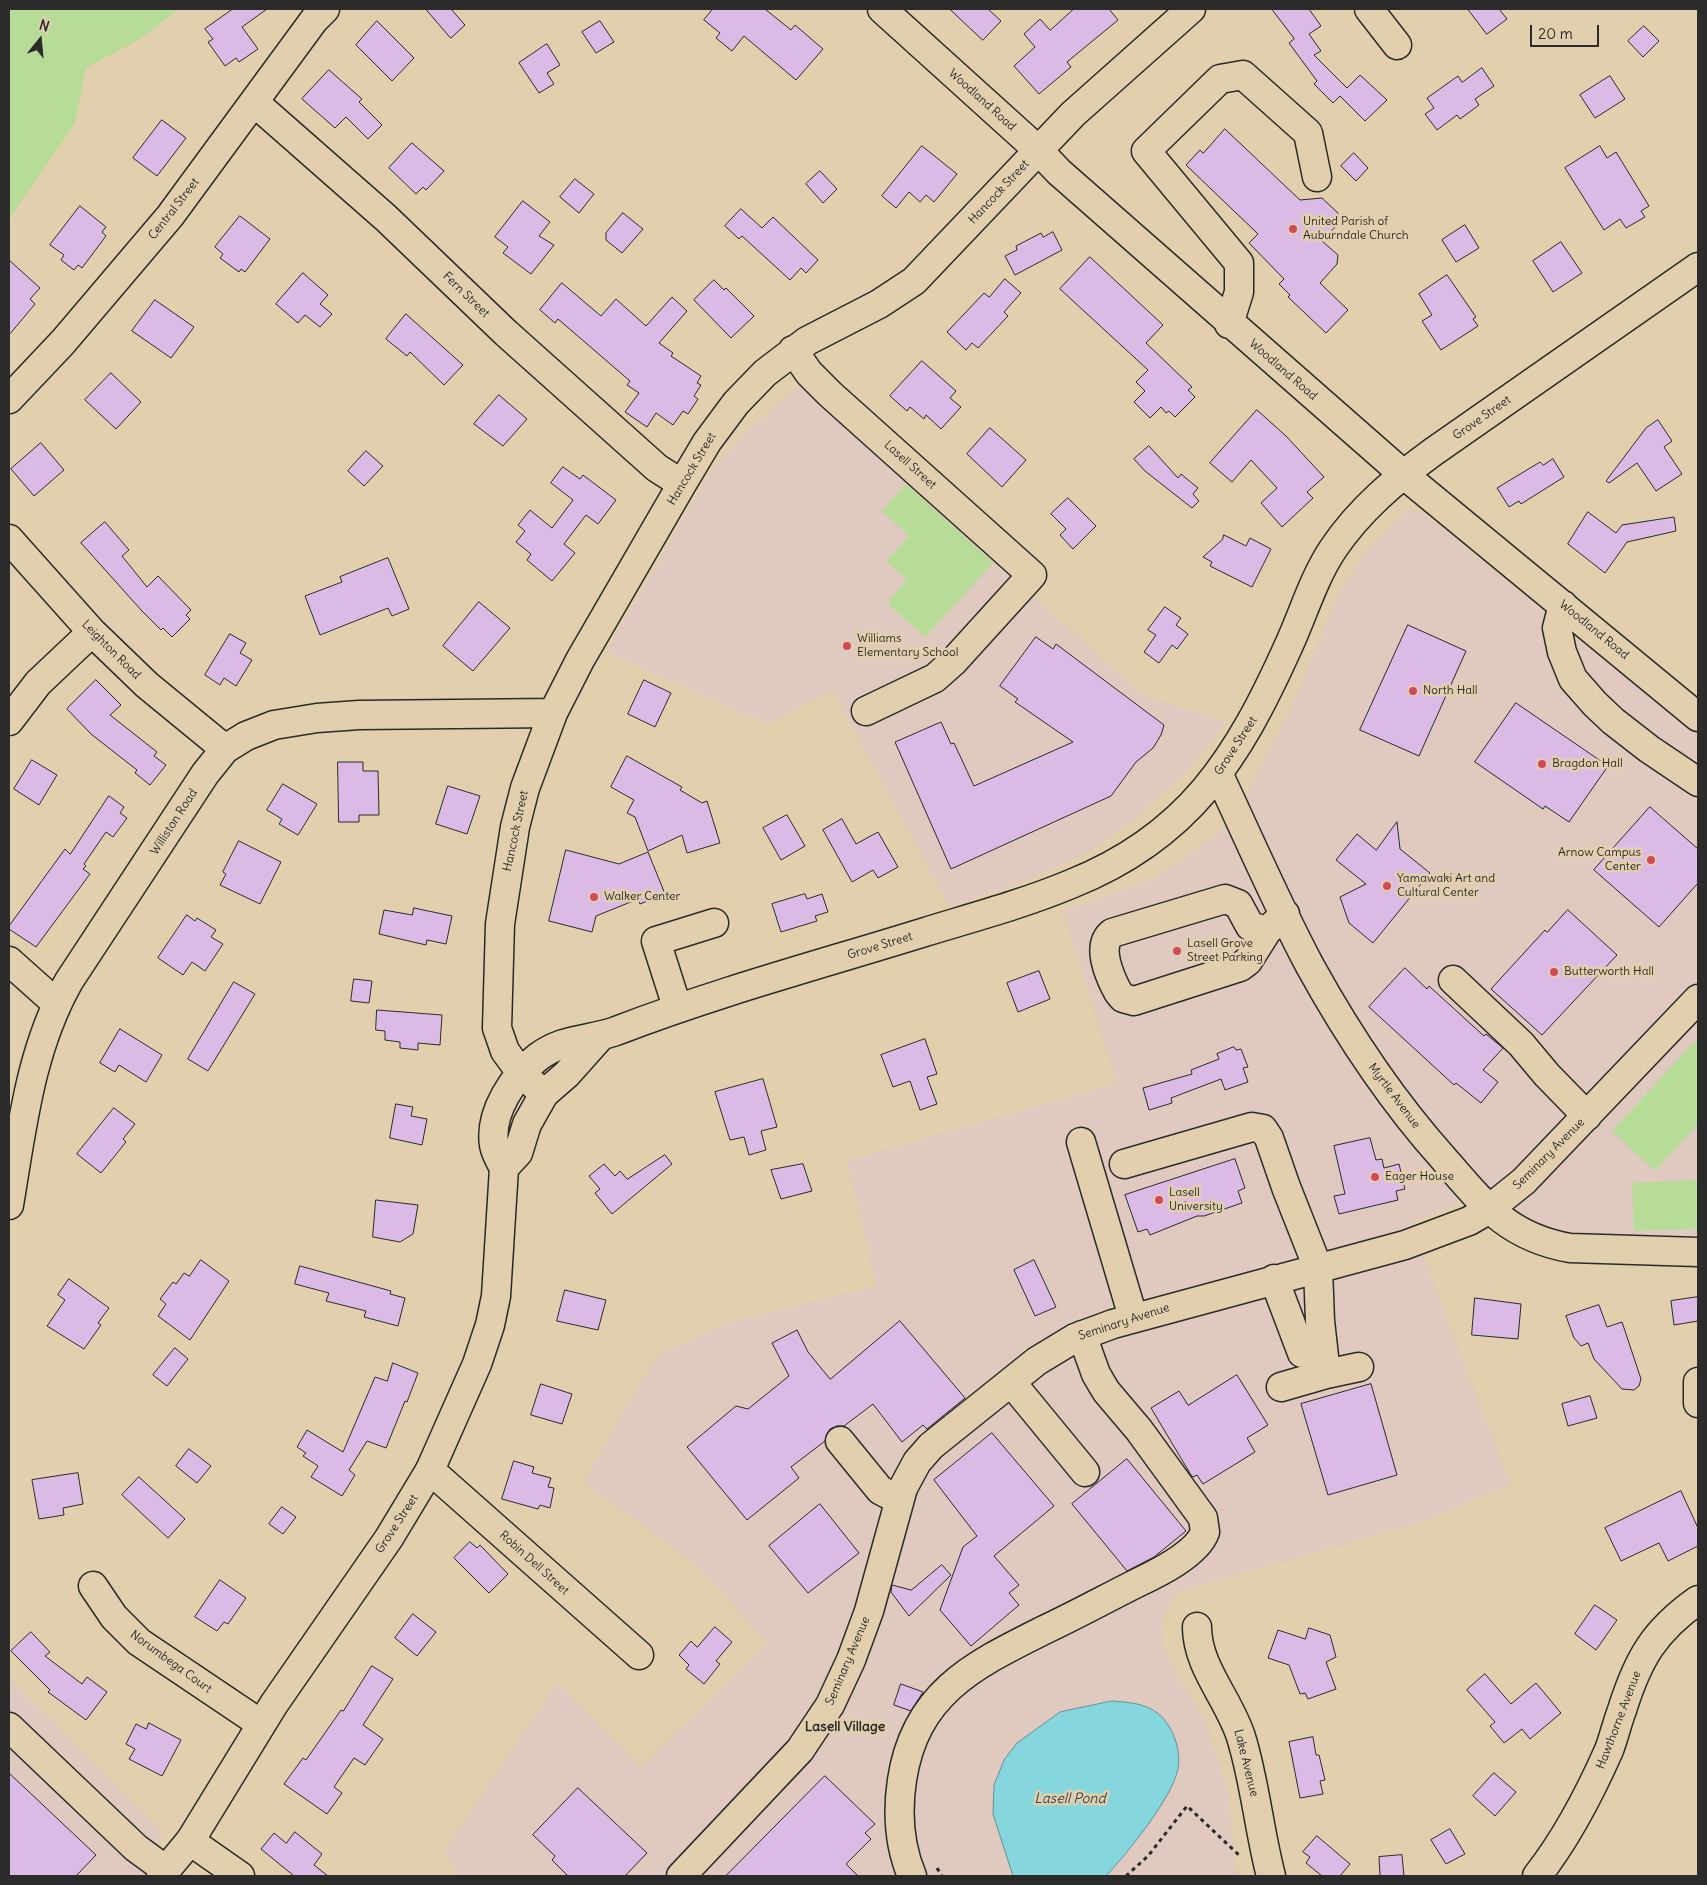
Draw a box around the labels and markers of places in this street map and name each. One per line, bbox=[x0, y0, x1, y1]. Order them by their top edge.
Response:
place label: United Parish of Auburndale Church bbox=[1303, 215, 1409, 243]
marker: United Parish of Auburndale Church bbox=[1287, 223, 1299, 235]
place label: Williams Elementary School bbox=[857, 632, 958, 660]
marker: Williams Elementary School bbox=[841, 640, 853, 652]
place label: North Hall bbox=[1423, 684, 1477, 698]
marker: North Hall bbox=[1407, 685, 1419, 697]
place label: Bragdon Hall bbox=[1552, 757, 1623, 771]
marker: Bragdon Hall bbox=[1536, 758, 1548, 770]
place label: Arnow Campus Center bbox=[1558, 846, 1641, 874]
marker: Arnow Campus Center bbox=[1645, 854, 1657, 866]
place label: Yamawaki Art and Cultural Center bbox=[1397, 872, 1495, 900]
marker: Yamawaki Art and Cultural Center bbox=[1381, 880, 1393, 892]
place label: Walker Center bbox=[604, 890, 680, 904]
marker: Walker Center bbox=[588, 891, 600, 903]
place label: Lasell Grove Street Parking bbox=[1187, 937, 1263, 965]
marker: Lasell Grove Street Parking bbox=[1171, 945, 1183, 957]
place label: Butterworth Hall bbox=[1564, 965, 1654, 979]
marker: Butterworth Hall bbox=[1548, 966, 1560, 978]
place label: Eager House bbox=[1385, 1170, 1454, 1184]
marker: Eager House bbox=[1369, 1171, 1381, 1183]
place label: Lasell University bbox=[1169, 1186, 1223, 1214]
marker: Lasell University bbox=[1153, 1194, 1165, 1206]

